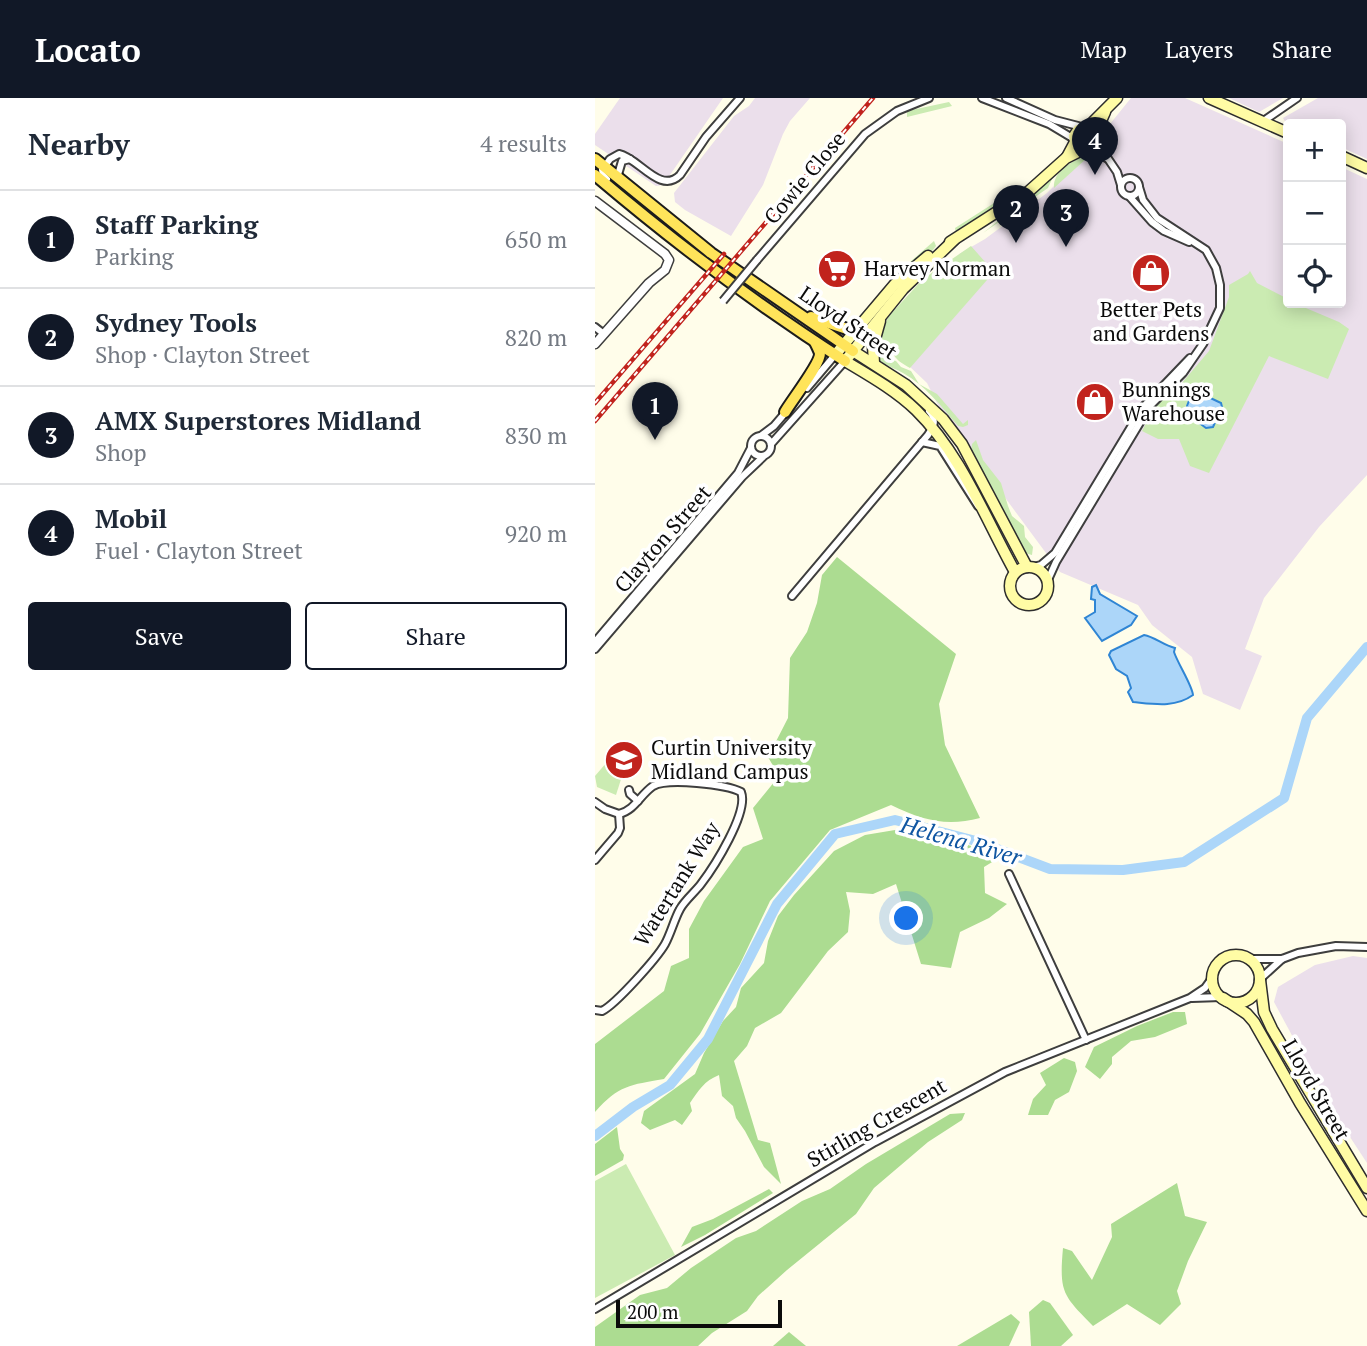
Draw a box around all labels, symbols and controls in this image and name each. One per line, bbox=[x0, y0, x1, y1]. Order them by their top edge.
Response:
text: Locato bbox=[35, 28, 141, 71]
text: Map bbox=[1080, 33, 1127, 65]
text: Layers bbox=[1165, 33, 1234, 65]
text: Share bbox=[1272, 33, 1332, 65]
pin: 4 bbox=[1072, 117, 1118, 175]
map controls bbox=[1283, 119, 1346, 308]
button: + bbox=[1283, 119, 1346, 182]
text: Nearby bbox=[28, 124, 130, 164]
street label: Cowie Close bbox=[757, 125, 851, 230]
text: 4 results bbox=[480, 128, 567, 159]
button: − bbox=[1283, 182, 1346, 245]
pin: 2 bbox=[993, 185, 1039, 243]
pin: 3 bbox=[1043, 189, 1089, 247]
text: Staff Parking bbox=[95, 207, 258, 241]
text: 1 bbox=[45, 224, 58, 255]
text: 650 m bbox=[505, 224, 567, 255]
text: Parking bbox=[95, 241, 174, 272]
button: locate bbox=[1283, 245, 1346, 308]
supermarket icon: Harvey Norman bbox=[816, 248, 858, 290]
shop icon: Better Pets and Gardens bbox=[1130, 252, 1172, 294]
place label: Harvey Norman bbox=[864, 254, 1011, 282]
street label: Lloyd Street bbox=[794, 279, 903, 365]
place label: Better Pets and Gardens bbox=[1093, 295, 1209, 347]
text: Sydney Tools bbox=[95, 305, 257, 339]
text: 2 bbox=[45, 322, 58, 353]
text: 820 m bbox=[505, 322, 567, 353]
text: Shop · Clayton Street bbox=[95, 339, 310, 370]
place label: Bunnings Warehouse bbox=[1122, 375, 1225, 427]
shop icon: Bunnings Warehouse bbox=[1074, 381, 1116, 423]
pin: 1 bbox=[632, 382, 678, 440]
text: AMX Superstores Midland bbox=[95, 403, 421, 437]
text: 3 bbox=[45, 420, 58, 451]
text: 830 m bbox=[505, 420, 567, 451]
text: Shop bbox=[95, 437, 147, 468]
street label: Clayton Street bbox=[608, 478, 717, 598]
text: Mobil bbox=[95, 501, 167, 535]
text: 4 bbox=[45, 518, 58, 549]
text: 920 m bbox=[505, 518, 567, 549]
text: Fuel · Clayton Street bbox=[95, 535, 303, 566]
button: Save bbox=[28, 602, 291, 670]
button: Share bbox=[305, 602, 567, 670]
place label: Curtin University Midland Campus bbox=[651, 733, 812, 785]
school or university icon: Curtin University Midland Campus bbox=[603, 739, 645, 781]
water label: Helena River bbox=[896, 808, 1026, 873]
street label: Watertank Way bbox=[627, 816, 726, 951]
your location bbox=[889, 901, 923, 935]
street label: Lloyd Street bbox=[1277, 1034, 1357, 1145]
street label: Stirling Crescent bbox=[802, 1071, 951, 1173]
scale bar bbox=[616, 1297, 782, 1329]
text: 200 m bbox=[627, 1299, 678, 1324]

